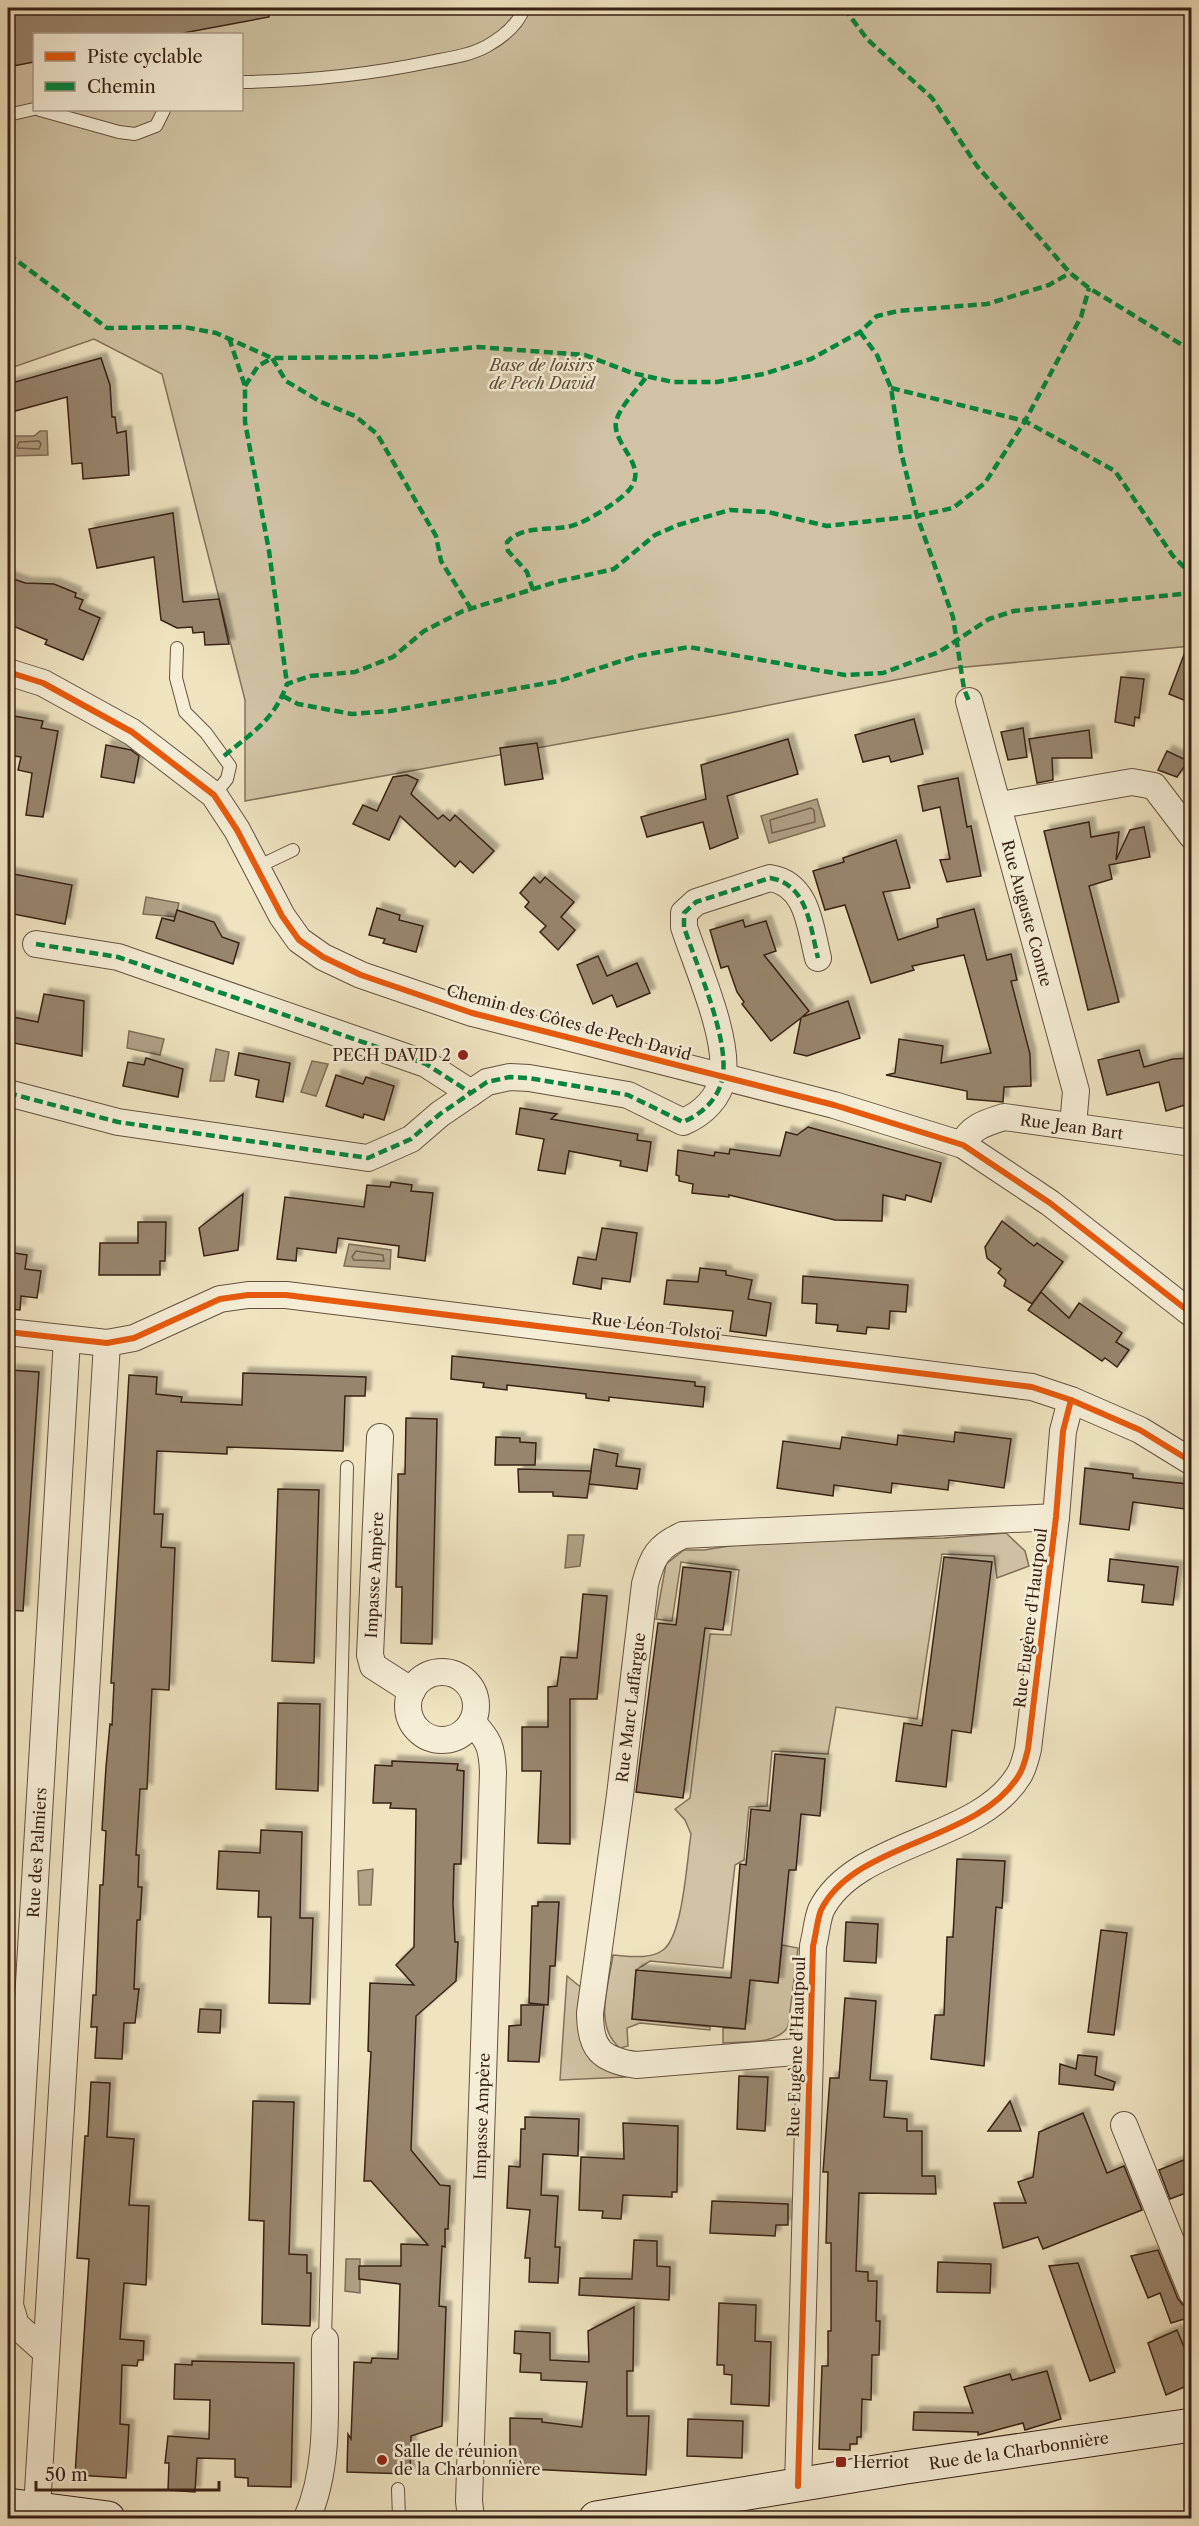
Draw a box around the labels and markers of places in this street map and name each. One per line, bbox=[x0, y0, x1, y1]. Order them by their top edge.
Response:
place label: PECH DAVID 2 bbox=[332, 1045, 451, 1065]
marker: PECH DAVID 2 bbox=[456, 1048, 470, 1062]
place label: Salle de réunion de la Charbonnière bbox=[394, 2441, 541, 2479]
place label: Herriot bbox=[853, 2452, 909, 2472]
marker: Salle de réunion de la Charbonnière bbox=[375, 2453, 389, 2467]
marker: Herriot bbox=[834, 2455, 848, 2469]

